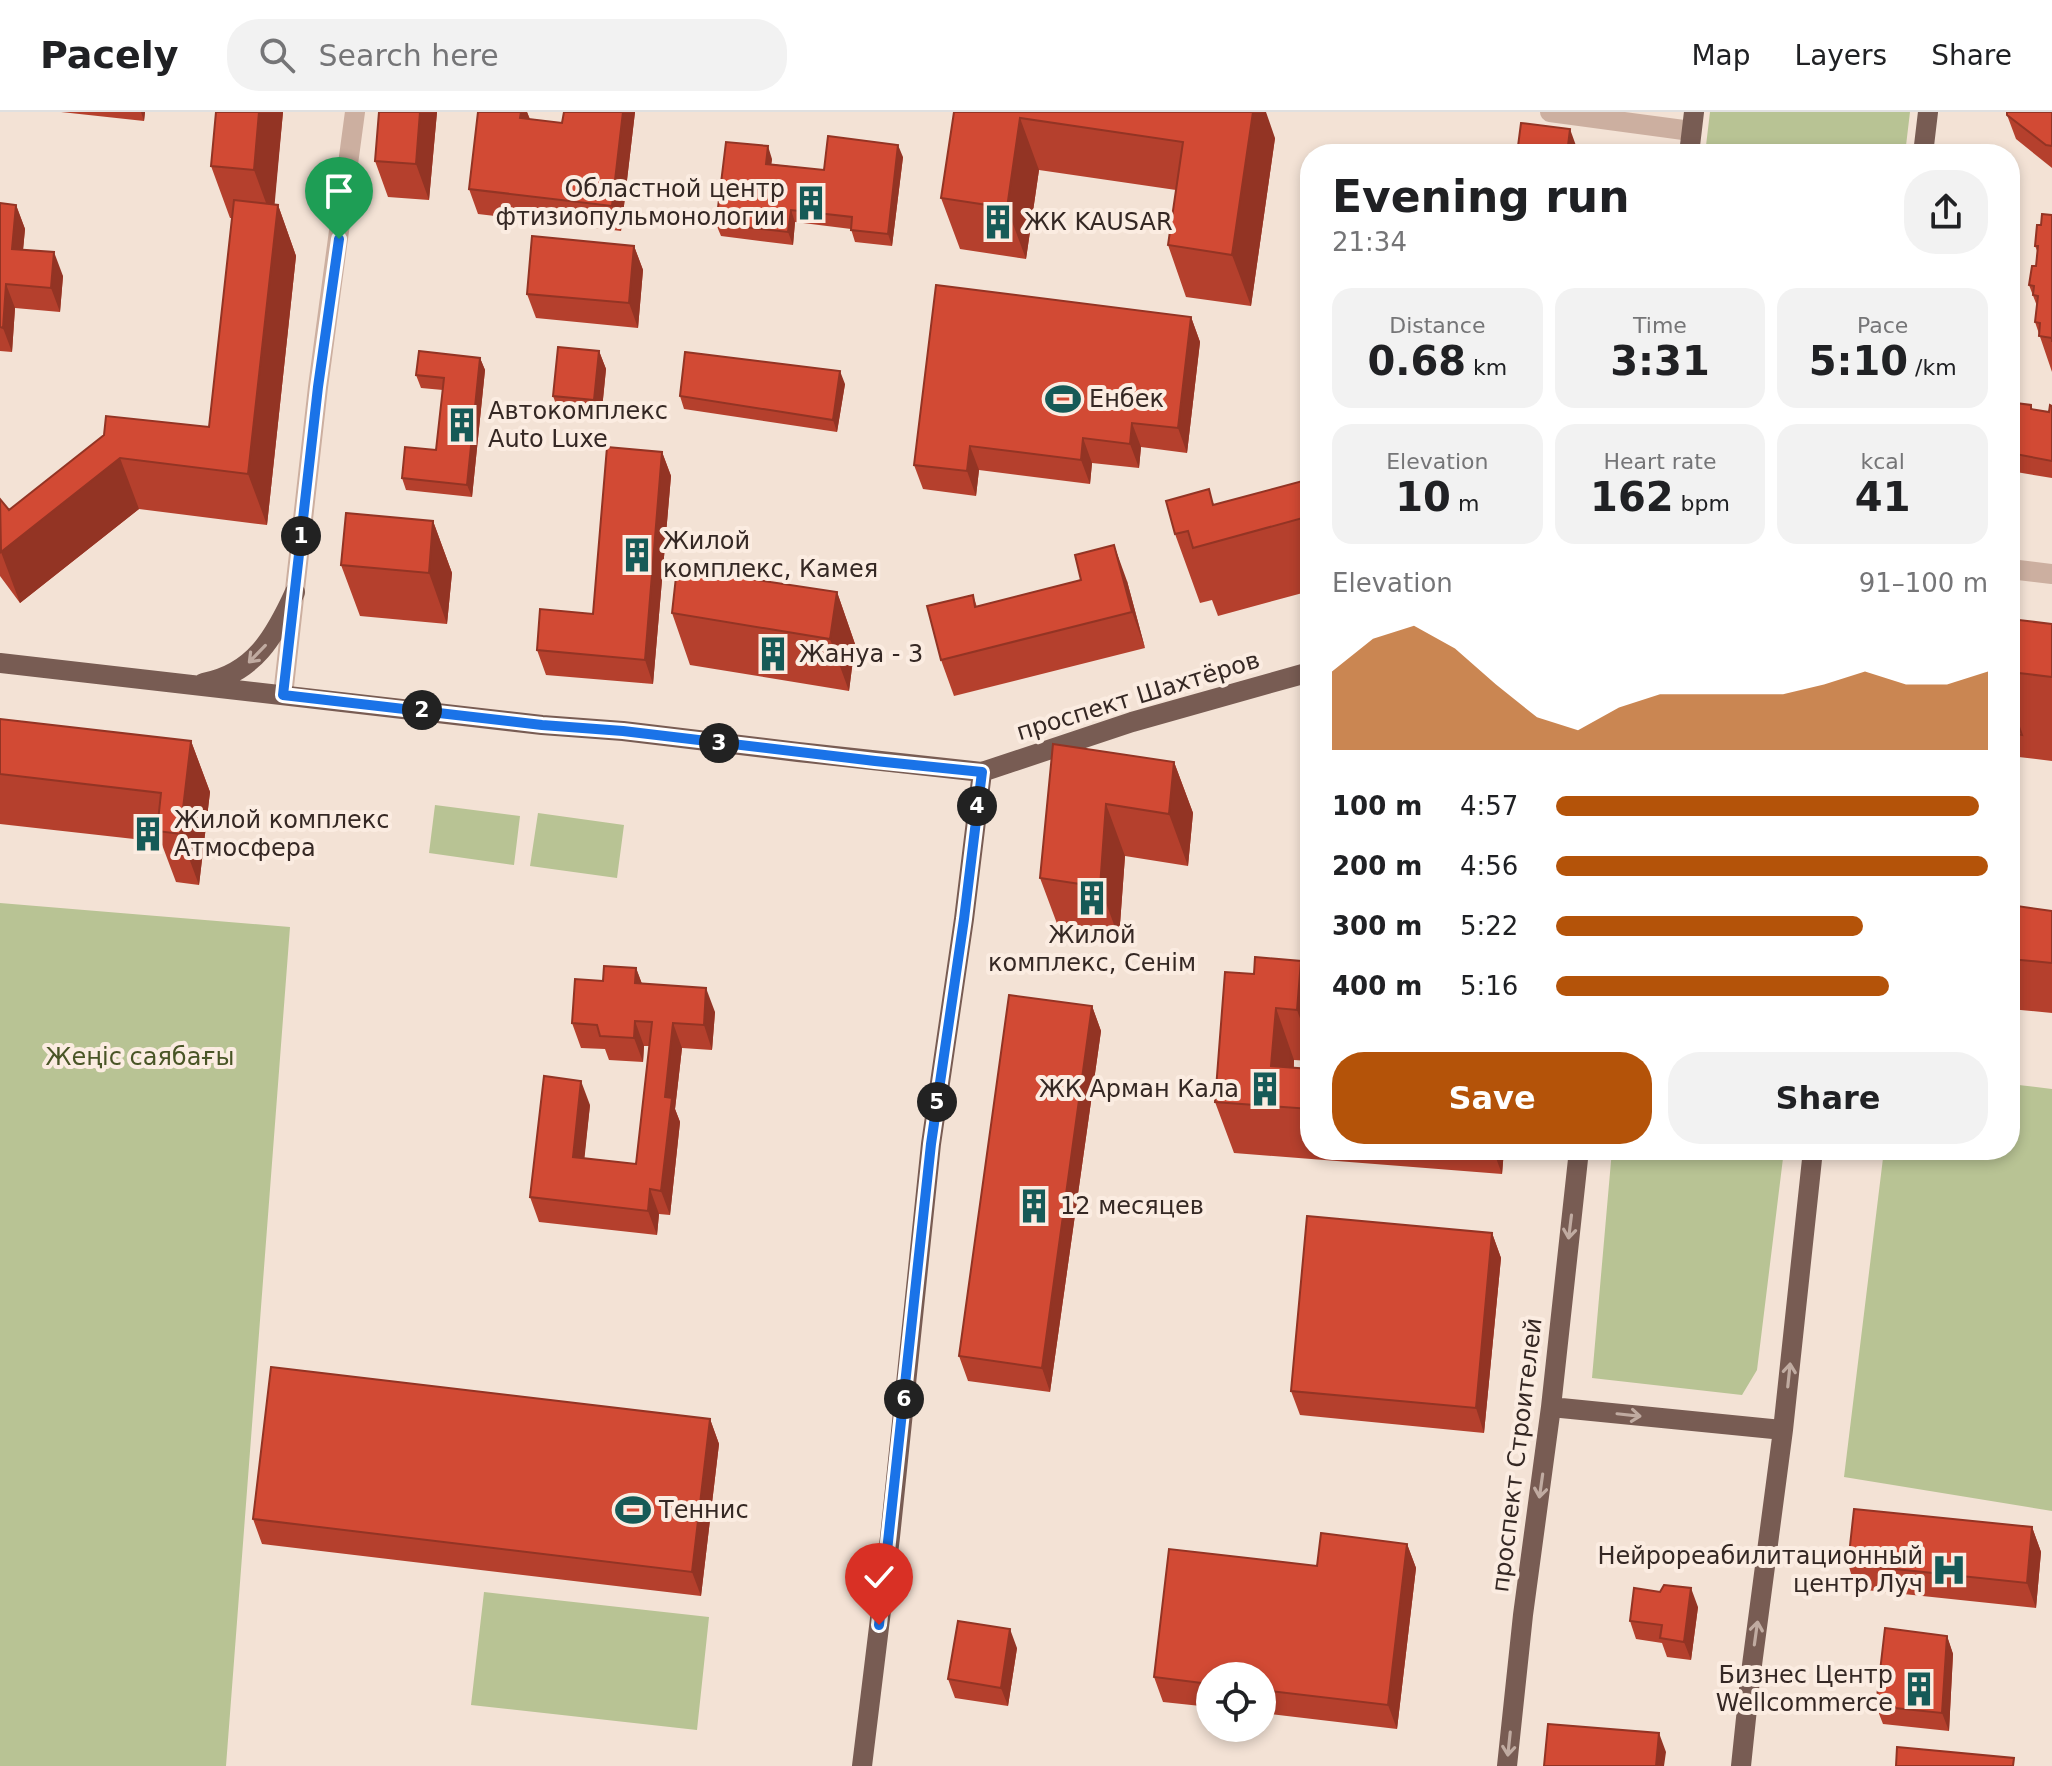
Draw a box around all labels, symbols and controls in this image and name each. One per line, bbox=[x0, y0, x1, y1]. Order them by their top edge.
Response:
search box bbox=[227, 19, 787, 91]
text: Pacely bbox=[40, 33, 179, 77]
icon: search bbox=[255, 33, 299, 77]
text: Search here bbox=[319, 38, 499, 73]
text: Map bbox=[1691, 39, 1751, 72]
text: Layers bbox=[1795, 39, 1887, 72]
text: Share bbox=[1931, 39, 2012, 72]
pin bbox=[305, 157, 373, 239]
icon: arrive bbox=[317, 169, 361, 213]
button: share bbox=[1904, 170, 1988, 254]
text: Evening run bbox=[1332, 171, 1629, 222]
place label: Областной центр фтизиопульмонологии bbox=[495, 175, 785, 231]
building icon: Областной центр фтизиопульмонологии bbox=[792, 184, 830, 222]
building icon: ЖК KAUSAR bbox=[979, 203, 1017, 241]
place label: ЖК KAUSAR bbox=[1024, 208, 1173, 236]
text: 21:34 bbox=[1332, 227, 1407, 257]
text: Distance bbox=[1389, 313, 1485, 338]
text: Time bbox=[1633, 313, 1687, 338]
text: Pace bbox=[1857, 313, 1908, 338]
text: 0.68 bbox=[1367, 338, 1466, 384]
text: 3:31 bbox=[1610, 338, 1710, 384]
text: 5:10 bbox=[1809, 338, 1908, 384]
text: km bbox=[1466, 355, 1507, 380]
text: /km bbox=[1908, 355, 1957, 380]
sports icon: Енбек bbox=[1044, 380, 1082, 418]
place label: Енбек bbox=[1089, 385, 1164, 413]
place label: Автокомплекс Auto Luxe bbox=[488, 397, 668, 453]
building icon: Автокомплекс Auto Luxe bbox=[443, 406, 481, 444]
text: Elevation bbox=[1386, 449, 1488, 474]
text: Heart rate bbox=[1604, 449, 1716, 474]
text: kcal bbox=[1860, 449, 1905, 474]
text: 10 bbox=[1395, 474, 1451, 520]
text: 162 bbox=[1590, 474, 1674, 520]
text: 41 bbox=[1855, 474, 1911, 520]
text: m bbox=[1451, 491, 1479, 516]
text: bpm bbox=[1674, 491, 1730, 516]
pin: 1 bbox=[281, 516, 321, 556]
text: 1 bbox=[293, 523, 309, 548]
place label: Жилой комплекс, Камея bbox=[663, 527, 878, 583]
building icon: Жилой комплекс, Камея bbox=[618, 536, 656, 574]
text: Elevation bbox=[1332, 568, 1453, 598]
text: 91–100 m bbox=[1859, 568, 1988, 598]
building icon: Жануа - 3 bbox=[754, 635, 792, 673]
place label: Жануа - 3 bbox=[799, 640, 923, 668]
one-way arrow bbox=[248, 644, 267, 663]
street label: проспект Шахтёров bbox=[1013, 646, 1263, 746]
pin: 2 bbox=[402, 690, 442, 730]
text: 2 bbox=[414, 697, 430, 722]
pin: 3 bbox=[699, 723, 739, 763]
text: 3 bbox=[711, 730, 727, 755]
pin: 4 bbox=[957, 786, 997, 826]
text: 100 m bbox=[1332, 791, 1422, 821]
text: 4:57 bbox=[1460, 791, 1518, 821]
text: 4 bbox=[969, 793, 985, 818]
place label: Жилой комплекс Атмосфера bbox=[174, 806, 389, 862]
building icon: Жилой комплекс Атмосфера bbox=[129, 815, 167, 853]
text: 200 m bbox=[1332, 851, 1422, 881]
text: 4:56 bbox=[1460, 851, 1518, 881]
building icon: Жилой комплекс, Сенiм bbox=[1073, 879, 1111, 917]
text: 300 m bbox=[1332, 911, 1422, 941]
text: 5:22 bbox=[1460, 911, 1518, 941]
place label: Жилой комплекс, Сенiм bbox=[988, 921, 1196, 977]
text: 400 m bbox=[1332, 971, 1422, 1001]
text: 5:16 bbox=[1460, 971, 1518, 1001]
park label: Жеңіс саябағы bbox=[46, 1043, 234, 1071]
button: Save bbox=[1332, 1052, 1652, 1144]
button: Share bbox=[1668, 1052, 1988, 1144]
building icon: ЖК Арман Кала bbox=[1246, 1070, 1284, 1108]
place label: ЖК Арман Кала bbox=[1039, 1075, 1239, 1103]
pin: 5 bbox=[917, 1082, 957, 1122]
text: 5 bbox=[929, 1089, 945, 1114]
building icon: 12 месяцев bbox=[1015, 1187, 1053, 1225]
place label: 12 месяцев bbox=[1060, 1192, 1204, 1220]
one-way arrow bbox=[1562, 1214, 1577, 1240]
street label: проспект Строителей bbox=[1486, 1316, 1548, 1594]
one-way arrow bbox=[1782, 1363, 1797, 1388]
pin: 6 bbox=[884, 1379, 924, 1419]
text: 6 bbox=[896, 1386, 912, 1411]
one-way arrow bbox=[1615, 1408, 1642, 1423]
one-way arrow bbox=[1533, 1473, 1548, 1498]
sports icon: Теннис bbox=[614, 1491, 652, 1529]
place label: Теннис bbox=[658, 1496, 749, 1524]
place label: Нейрореабилитационный центр Луч bbox=[1597, 1542, 1923, 1598]
pin bbox=[845, 1543, 913, 1625]
hospital icon: Нейрореабилитационный центр Луч bbox=[1930, 1551, 1968, 1589]
icon: check bbox=[857, 1555, 901, 1599]
one-way arrow bbox=[1749, 1621, 1764, 1646]
place label: Бизнес Центр Wellcommerce bbox=[1716, 1661, 1893, 1717]
map controls bbox=[1196, 1662, 1276, 1742]
button: locate bbox=[1196, 1662, 1276, 1742]
building icon: Бизнес Центр Wellcommerce bbox=[1900, 1670, 1938, 1708]
one-way arrow bbox=[1501, 1730, 1516, 1757]

